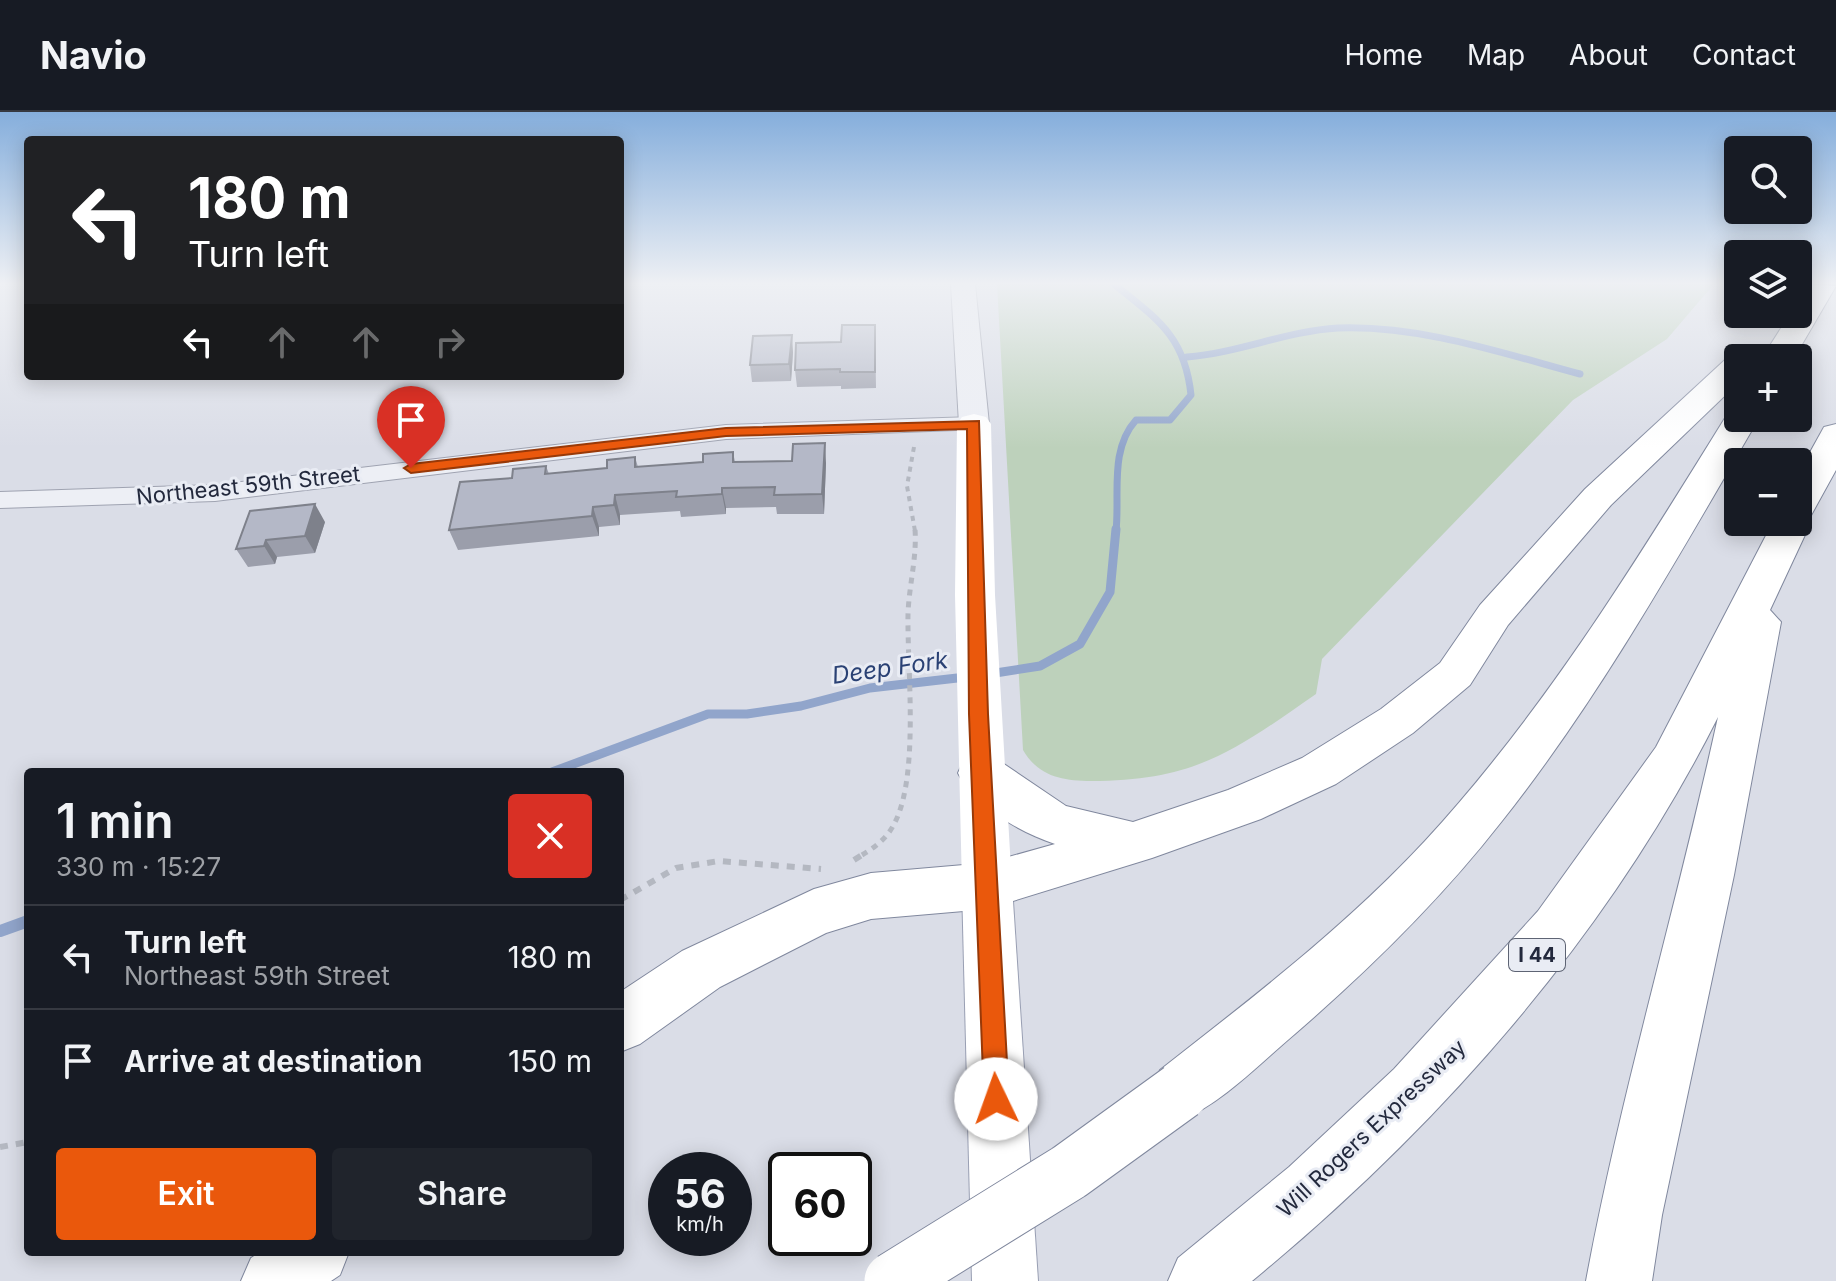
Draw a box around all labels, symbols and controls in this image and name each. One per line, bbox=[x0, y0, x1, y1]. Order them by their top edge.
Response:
text: Navio bbox=[40, 32, 147, 78]
text: Home bbox=[1344, 38, 1423, 72]
text: Map bbox=[1467, 38, 1525, 72]
text: About bbox=[1569, 38, 1648, 72]
text: Contact bbox=[1692, 38, 1796, 72]
map controls bbox=[1724, 136, 1812, 536]
button: search bbox=[1724, 136, 1812, 224]
text: 180 m bbox=[188, 164, 351, 232]
icon: left bbox=[56, 168, 160, 272]
text: Turn left bbox=[188, 232, 329, 276]
button: layers bbox=[1724, 240, 1812, 328]
icon: left bbox=[176, 320, 220, 364]
icon: ahead bbox=[260, 320, 304, 364]
icon: ahead bbox=[344, 320, 388, 364]
icon: right bbox=[428, 320, 472, 364]
button: + bbox=[1724, 344, 1812, 432]
pin bbox=[377, 386, 445, 468]
icon: arrive bbox=[389, 398, 433, 442]
button: − bbox=[1724, 448, 1812, 536]
street label: Northeast 59th Street bbox=[135, 460, 361, 510]
water label: Deep Fork bbox=[830, 645, 951, 690]
text: 1 min bbox=[56, 791, 174, 850]
button: close bbox=[508, 794, 592, 878]
text: 330 m · 15:27 bbox=[56, 851, 221, 882]
text: Turn left bbox=[124, 924, 246, 960]
icon: left bbox=[56, 935, 100, 979]
text: 180 m bbox=[508, 939, 592, 975]
road number: I 44 bbox=[1509, 939, 1565, 971]
text: Northeast 59th Street bbox=[124, 960, 390, 991]
street label: Will Rogers Expressway bbox=[1271, 1034, 1471, 1222]
icon: arrive bbox=[56, 1039, 100, 1083]
text: Arrive at destination bbox=[124, 1043, 422, 1079]
text: 150 m bbox=[508, 1043, 592, 1079]
position arrow bbox=[954, 1057, 1038, 1141]
button: Exit bbox=[56, 1148, 316, 1240]
button: Share bbox=[332, 1148, 592, 1240]
speed limit sign: 60 bbox=[768, 1152, 872, 1256]
text: 56 bbox=[674, 1169, 726, 1218]
text: km/h bbox=[676, 1212, 724, 1236]

